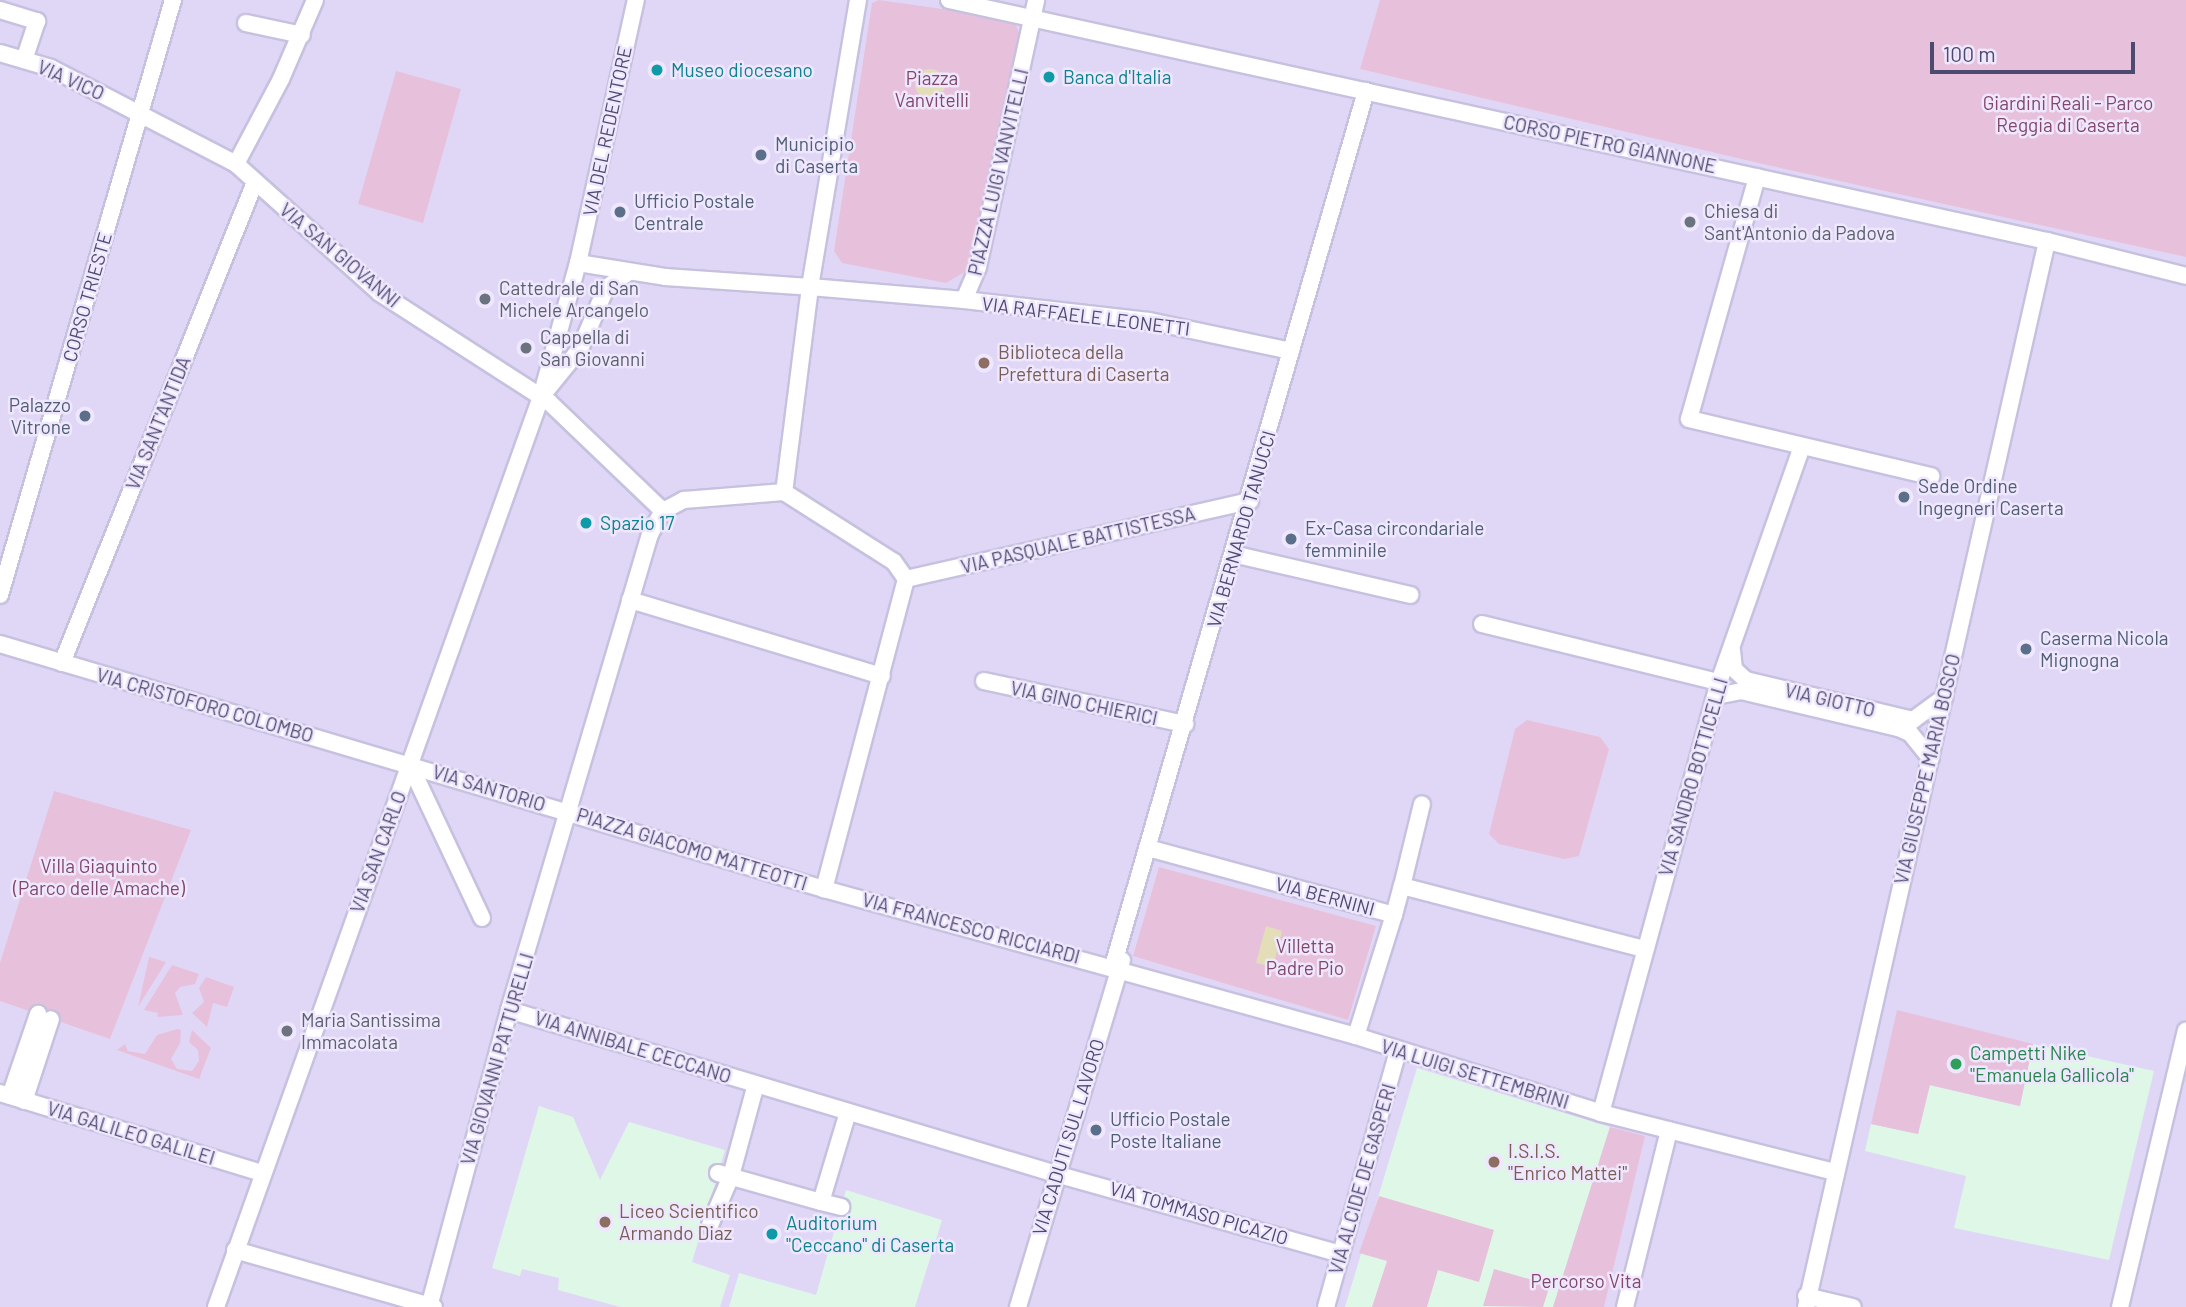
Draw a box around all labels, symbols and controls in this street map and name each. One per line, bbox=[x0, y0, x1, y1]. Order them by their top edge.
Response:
scale bar bbox=[1934, 28, 2139, 72]
text: 100 m bbox=[1943, 41, 1996, 66]
street label: VIA DEL REDENTORE bbox=[578, 44, 636, 218]
street label: VIA VICO bbox=[34, 55, 108, 105]
place label: Museo diocesano bbox=[671, 59, 813, 81]
marker: Museo diocesano bbox=[649, 62, 665, 78]
street label: PIAZZA LUIGI VANVITELLI bbox=[963, 66, 1033, 278]
place label: Banca d'Italia bbox=[1063, 66, 1171, 88]
park label: Piazza Vanvitelli bbox=[895, 67, 969, 111]
marker: Banca d'Italia bbox=[1041, 69, 1057, 85]
park label: Giardini Reali - Parco Reggia di Caserta bbox=[1983, 92, 2153, 136]
street label: CORSO PIETRO GIANNONE bbox=[1502, 110, 1718, 178]
place label: Municipio di Caserta bbox=[775, 133, 858, 177]
marker: Municipio di Caserta bbox=[753, 147, 769, 163]
place label: Ufficio Postale Centrale bbox=[634, 190, 755, 234]
street label: VIA SAN GIOVANNI bbox=[275, 198, 405, 312]
place label: Chiesa di Sant'Antonio da Padova bbox=[1704, 200, 1895, 244]
marker: Ufficio Postale Centrale bbox=[612, 204, 628, 220]
marker: Chiesa di Sant'Antonio da Padova bbox=[1682, 214, 1698, 230]
street label: CORSO TRIESTE bbox=[58, 230, 116, 364]
place label: Cattedrale di San Michele Arcangelo bbox=[499, 277, 649, 321]
marker: Cattedrale di San Michele Arcangelo bbox=[477, 291, 493, 307]
street label: VIA RAFFAELE LEONETTI bbox=[981, 292, 1191, 340]
place label: Cappella di San Giovanni bbox=[540, 326, 645, 370]
marker: Cappella di San Giovanni bbox=[518, 340, 534, 356]
place label: Biblioteca della Prefettura di Caserta bbox=[998, 341, 1170, 385]
street label: VIA SANT'ANTIDA bbox=[121, 353, 195, 493]
marker: Biblioteca della Prefettura di Caserta bbox=[976, 355, 992, 371]
place label: Palazzo Vitrone bbox=[9, 394, 71, 438]
marker: Palazzo Vitrone bbox=[77, 408, 93, 424]
street label: VIA BERNARDO TANUCCI bbox=[1202, 428, 1280, 630]
place label: Sede Ordine Ingegneri Caserta bbox=[1918, 475, 2064, 519]
marker: Sede Ordine Ingegneri Caserta bbox=[1896, 489, 1912, 505]
street label: VIA PASQUALE BATTISTESSA bbox=[959, 502, 1197, 578]
place label: Spazio 17 bbox=[600, 512, 674, 534]
marker: Spazio 17 bbox=[578, 515, 594, 531]
place label: Ex-Casa circondariale femminile bbox=[1305, 517, 1484, 561]
marker: Ex-Casa circondariale femminile bbox=[1283, 531, 1299, 547]
place label: Caserma Nicola Mignogna bbox=[2040, 627, 2168, 671]
marker: Caserma Nicola Mignogna bbox=[2018, 641, 2034, 657]
street label: VIA GIUSEPPE MARIA BOSCO bbox=[1889, 652, 1965, 886]
street label: VIA CRISTOFORO COLOMBO bbox=[94, 663, 316, 747]
street label: VIA SANDRO BOTTICELLI bbox=[1654, 675, 1732, 879]
street label: VIA GINO CHIERICI bbox=[1008, 676, 1160, 730]
street label: VIA GIOTTO bbox=[1783, 679, 1877, 721]
street label: VIA SANTORIO bbox=[430, 760, 548, 816]
street label: VIA SAN CARLO bbox=[345, 788, 411, 916]
street label: PIAZZA GIACOMO MATTEOTTI bbox=[574, 803, 810, 895]
park label: Villa Giaquinto (Parco delle Amache) bbox=[13, 855, 185, 899]
street label: VIA BERNINI bbox=[1273, 872, 1377, 920]
street label: VIA FRANCESCO RICCIARDI bbox=[860, 888, 1082, 968]
park label: Villetta Padre Pio bbox=[1266, 935, 1344, 979]
street label: VIA GIOVANNI PATTURELLI bbox=[456, 950, 538, 1168]
street label: VIA ANNIBALE CECCANO bbox=[532, 1006, 734, 1088]
place label: Maria Santissima Immacolata bbox=[301, 1009, 441, 1053]
marker: Maria Santissima Immacolata bbox=[279, 1023, 295, 1039]
street label: VIA LUIGI SETTEMBRINI bbox=[1378, 1035, 1572, 1113]
street label: VIA CADUTI SUL LAVORO bbox=[1027, 1036, 1109, 1238]
place label: Campetti Nike "Emanuela Gallicola" bbox=[1970, 1042, 2134, 1086]
marker: Campetti Nike "Emanuela Gallicola" bbox=[1948, 1056, 1964, 1072]
street label: VIA ALCIDE DE GASPERI bbox=[1324, 1081, 1400, 1277]
street label: VIA GALILEO GALILEI bbox=[44, 1097, 218, 1169]
place label: Ufficio Postale Poste Italiane bbox=[1110, 1108, 1231, 1152]
marker: Ufficio Postale Poste Italiane bbox=[1088, 1122, 1104, 1138]
place label: I.S.I.S. "Enrico Mattei" bbox=[1508, 1140, 1627, 1184]
marker: I.S.I.S. "Enrico Mattei" bbox=[1486, 1154, 1502, 1170]
street label: VIA TOMMASO PICAZIO bbox=[1107, 1177, 1291, 1249]
place label: Liceo Scientifico Armando Diaz bbox=[619, 1200, 758, 1244]
place label: Auditorium "Ceccano" di Caserta bbox=[786, 1212, 954, 1256]
marker: Liceo Scientifico Armando Diaz bbox=[597, 1214, 613, 1230]
marker: Auditorium "Ceccano" di Caserta bbox=[764, 1226, 780, 1242]
park label: Percorso Vita bbox=[1531, 1270, 1641, 1292]

